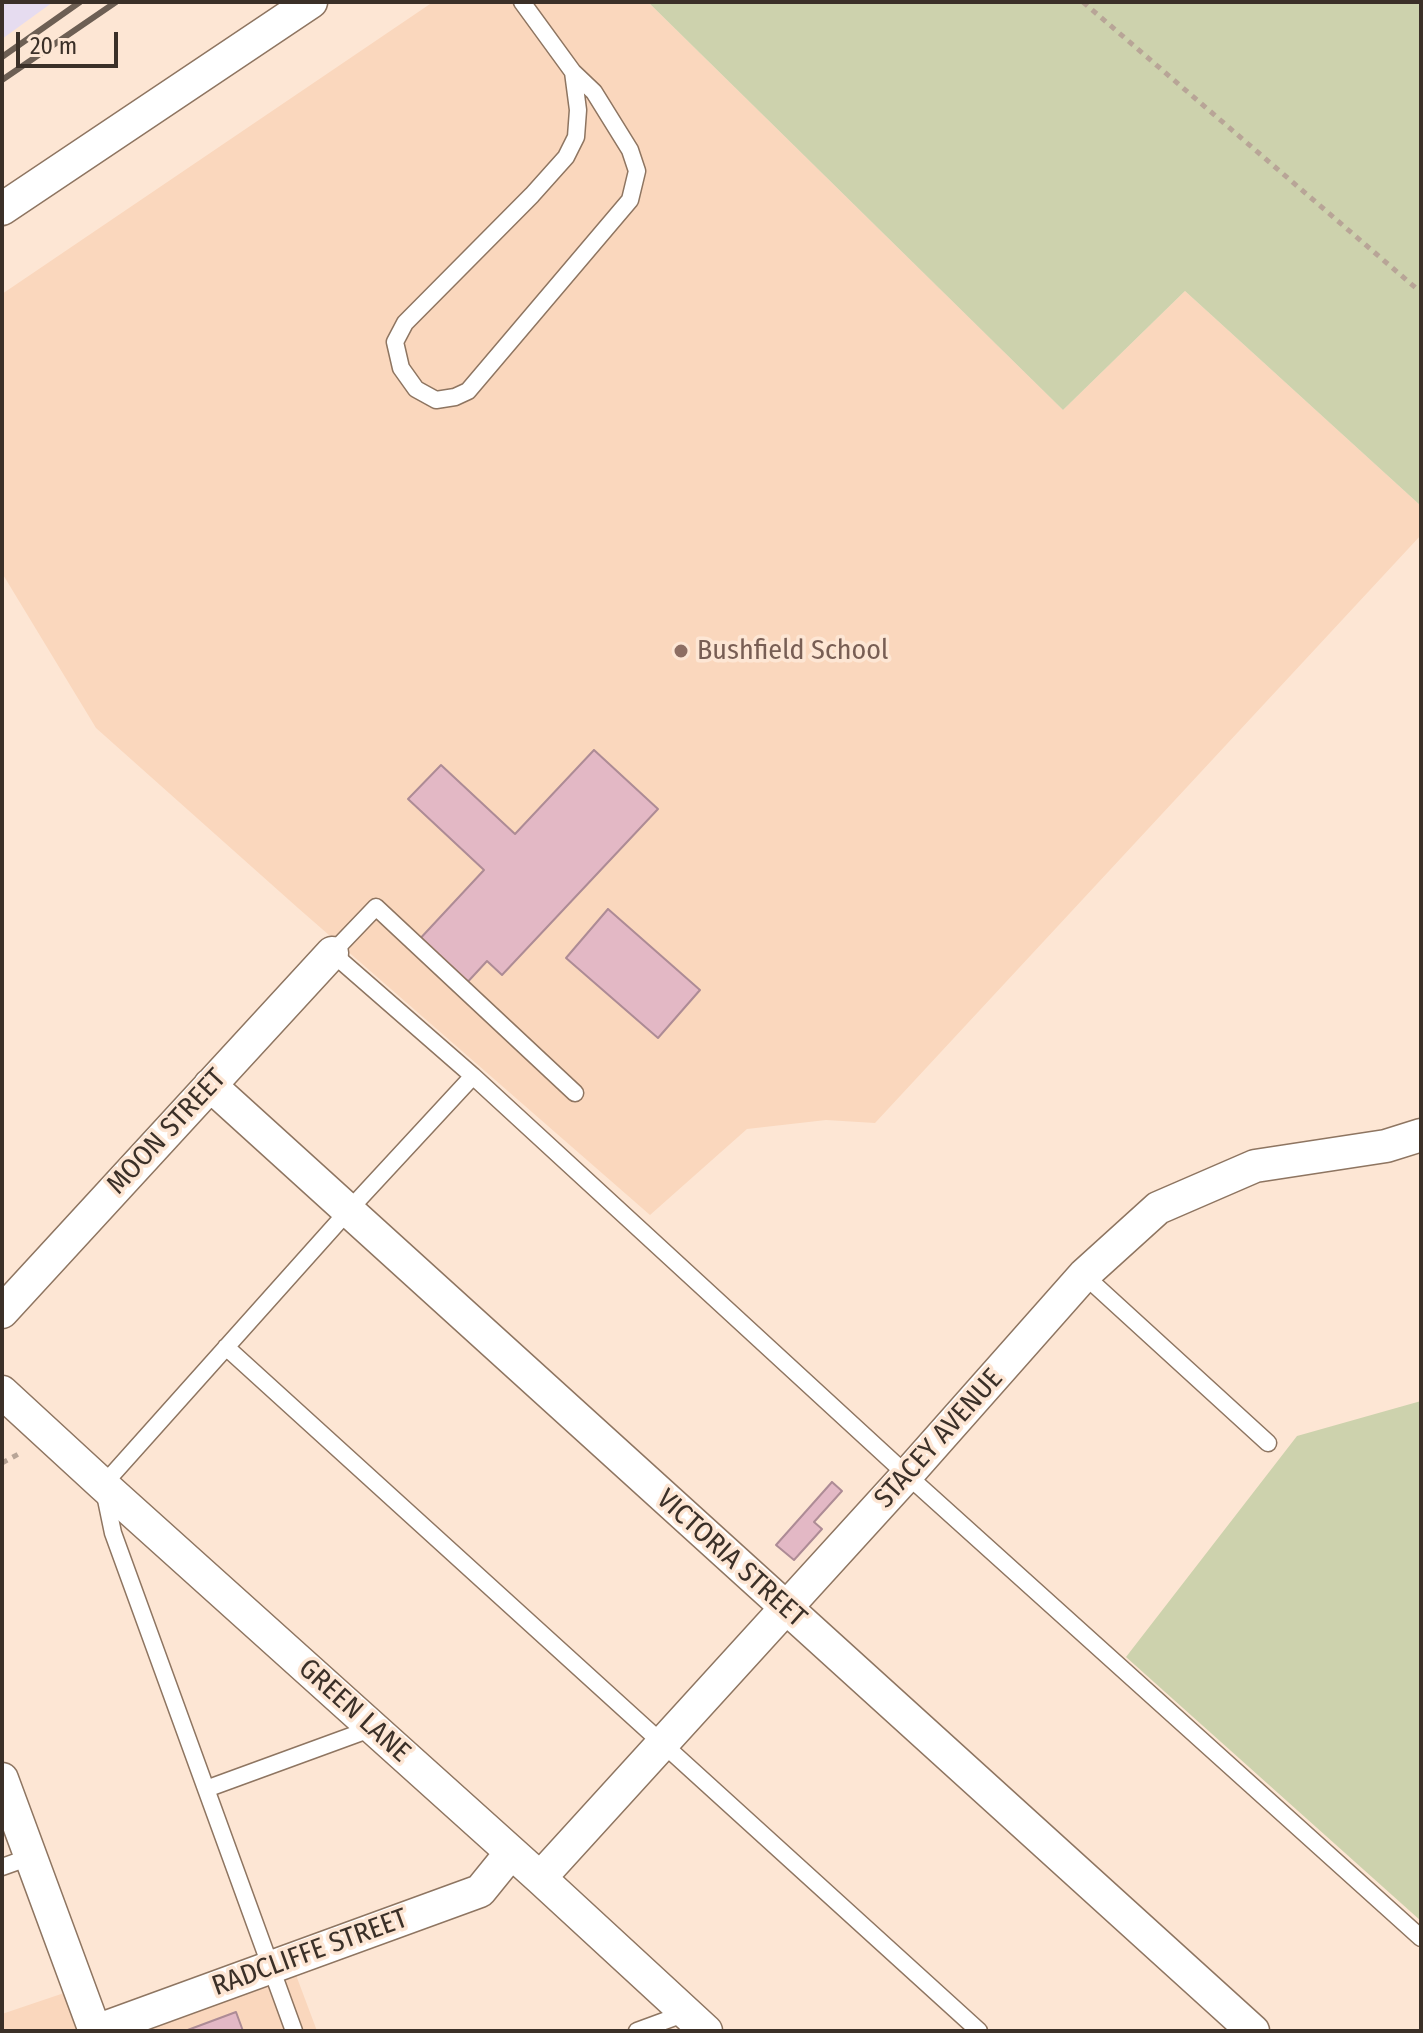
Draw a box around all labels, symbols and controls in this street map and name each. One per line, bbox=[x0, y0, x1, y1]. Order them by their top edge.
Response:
scale bar bbox=[20, 16, 122, 66]
text: 20 m bbox=[30, 32, 77, 60]
place label: Bushfield School bbox=[697, 634, 888, 668]
marker: Bushfield School bbox=[672, 642, 690, 660]
street label: MOON STREET bbox=[100, 1062, 234, 1202]
street label: STACEY AVENUE bbox=[868, 1363, 1010, 1515]
street label: VICTORIA STREET bbox=[649, 1483, 813, 1635]
street label: GREEN LANE bbox=[291, 1652, 417, 1770]
street label: RADCLIFFE STREET bbox=[208, 1902, 412, 2004]

